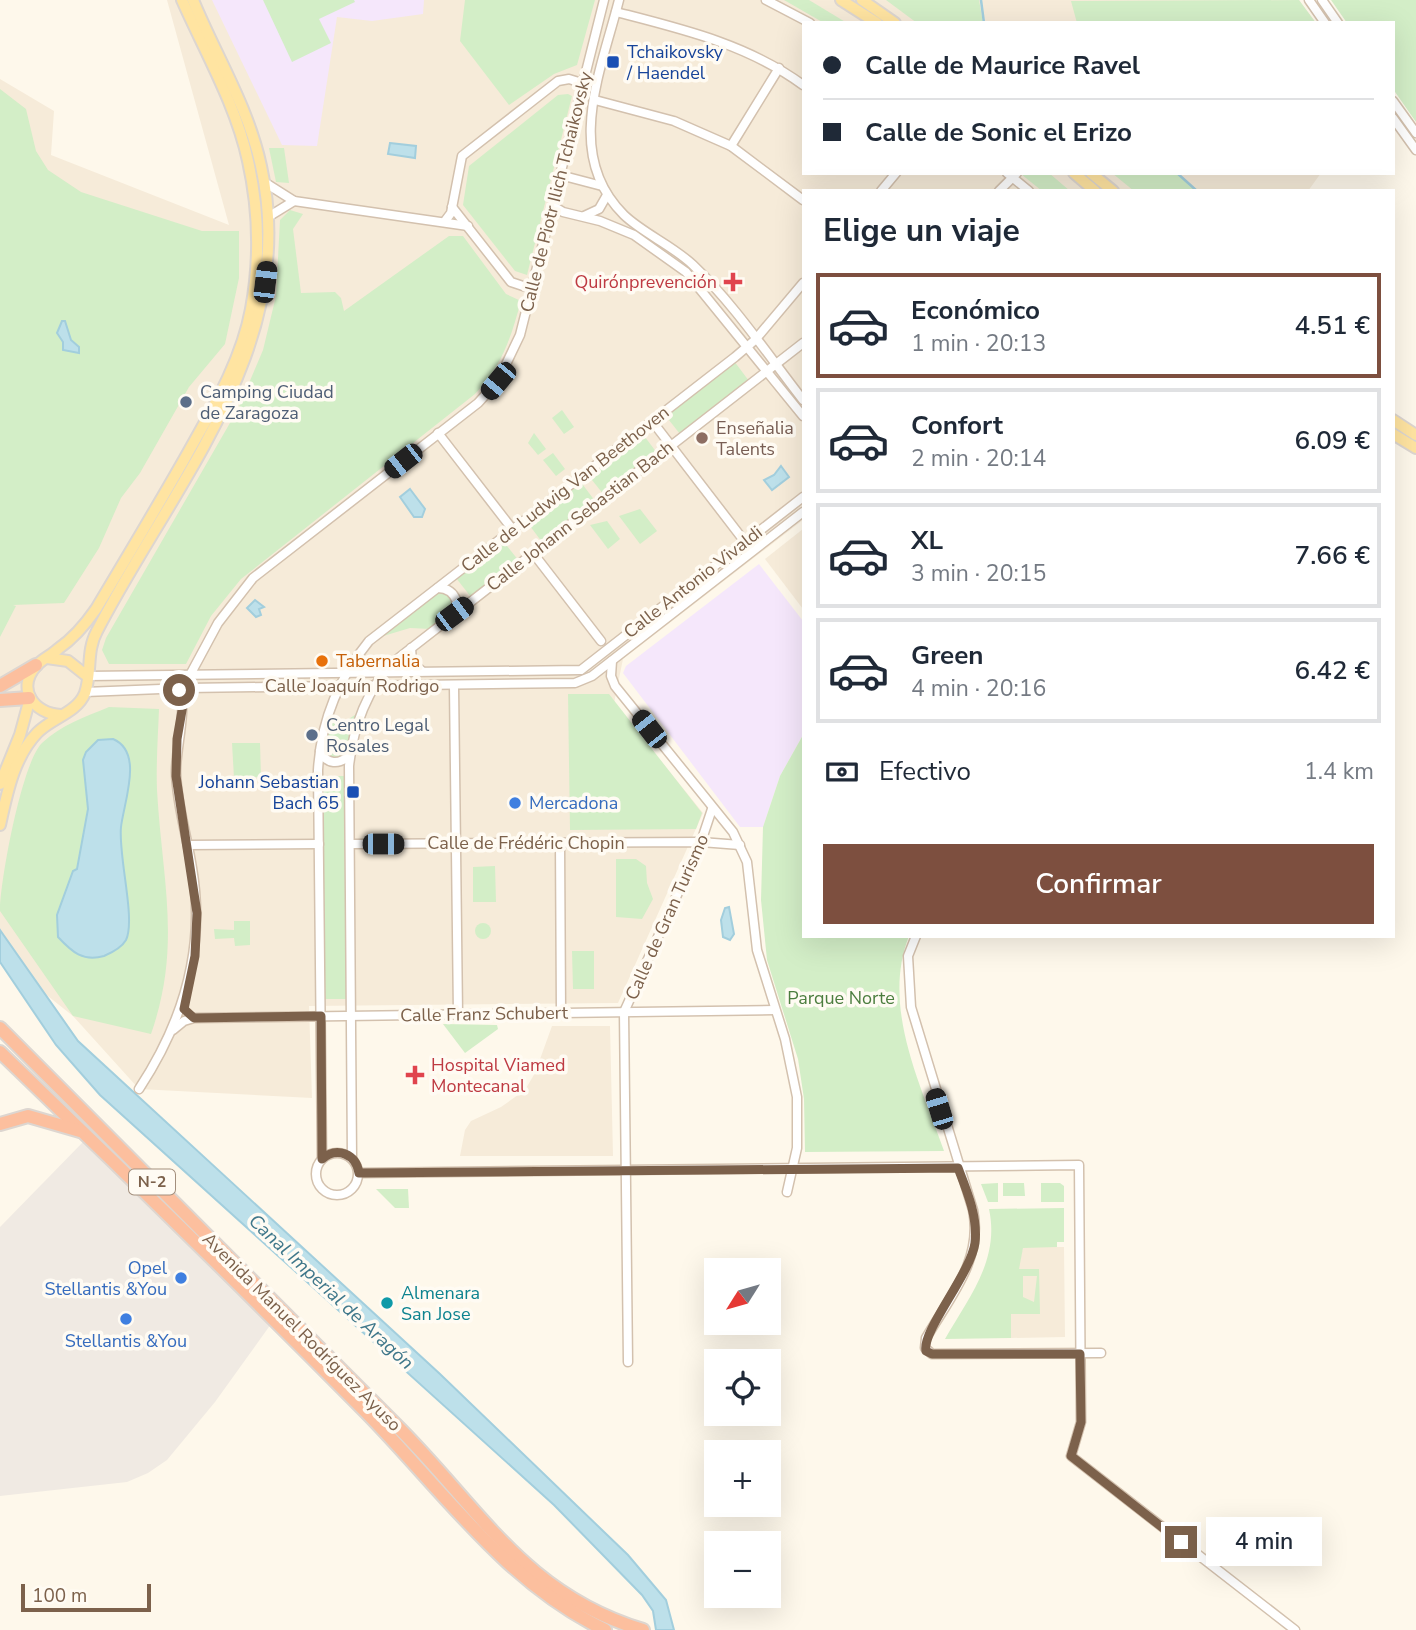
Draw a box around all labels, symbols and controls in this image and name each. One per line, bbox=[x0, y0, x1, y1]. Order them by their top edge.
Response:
place label: Tchaikovsky / Haendel bbox=[626, 40, 724, 85]
text: Calle de Maurice Ravel bbox=[865, 48, 1140, 83]
marker: Tchaikovsky / Haendel bbox=[605, 54, 621, 70]
street label: Calle de Piotr Ilich Tchaikovsky bbox=[514, 69, 598, 315]
text: Calle de Sonic el Erizo bbox=[865, 115, 1132, 150]
text: Elige un viaje bbox=[823, 209, 1020, 252]
car bbox=[253, 260, 278, 304]
place label: Quirónprevención bbox=[574, 270, 717, 294]
marker: Quirónprevención bbox=[723, 272, 743, 292]
text: Económico bbox=[911, 293, 1040, 328]
icon: car bbox=[827, 294, 890, 357]
text: 4.51 € bbox=[1295, 308, 1370, 343]
text: 1 min · 20:13 bbox=[911, 328, 1046, 359]
car bbox=[477, 358, 520, 404]
place label: Camping Ciudad de Zaragoza bbox=[200, 380, 334, 425]
marker: Camping Ciudad de Zaragoza bbox=[178, 394, 194, 410]
street label: Calle de Ludwig Van Beethoven bbox=[456, 400, 674, 578]
text: Confort bbox=[911, 408, 1003, 443]
icon: car bbox=[827, 409, 890, 472]
place label: Enseñalia Talents bbox=[716, 416, 794, 461]
text: 6.09 € bbox=[1295, 423, 1370, 458]
marker: Enseñalia Talents bbox=[694, 430, 710, 446]
street label: Calle Johann Sebastian Bach bbox=[482, 435, 678, 597]
car bbox=[380, 440, 427, 482]
text: 2 min · 20:14 bbox=[911, 443, 1046, 474]
street label: Calle Antonio Vivaldi bbox=[619, 520, 767, 644]
text: XL bbox=[911, 523, 943, 558]
icon: car bbox=[827, 524, 890, 587]
text: 7.66 € bbox=[1295, 538, 1370, 573]
text: 3 min · 20:15 bbox=[911, 558, 1046, 589]
car bbox=[431, 593, 478, 635]
text: Green bbox=[911, 638, 984, 673]
icon: car bbox=[827, 639, 890, 702]
place label: Tabernalia bbox=[336, 649, 420, 673]
marker: Tabernalia bbox=[314, 653, 330, 669]
text: 6.42 € bbox=[1295, 653, 1370, 688]
text: 4 min · 20:16 bbox=[911, 673, 1046, 704]
route start bbox=[163, 674, 195, 706]
street label: Calle Joaquín Rodrigo bbox=[265, 674, 439, 698]
car bbox=[628, 706, 671, 752]
place label: Centro Legal Rosales bbox=[326, 713, 430, 758]
marker: Centro Legal Rosales bbox=[304, 727, 320, 743]
icon: cash bbox=[823, 753, 861, 791]
text: Efectivo bbox=[879, 754, 971, 789]
text: 1.4 km bbox=[1304, 756, 1374, 787]
place label: Johann Sebastian Bach 65 bbox=[198, 770, 339, 815]
marker: Johann Sebastian Bach 65 bbox=[345, 784, 361, 800]
place label: Mercadona bbox=[529, 791, 618, 815]
marker: Mercadona bbox=[507, 795, 523, 811]
street label: Calle de Gran Turismo bbox=[620, 830, 714, 1004]
street label: Calle de Frédéric Chopin bbox=[427, 831, 625, 855]
car bbox=[363, 834, 405, 855]
button: Confirmar bbox=[823, 844, 1374, 924]
park label: Parque Norte bbox=[787, 986, 895, 1010]
street label: Calle Franz Schubert bbox=[400, 1001, 569, 1027]
place label: Hospital Viamed Montecanal bbox=[431, 1053, 565, 1098]
marker: Hospital Viamed Montecanal bbox=[405, 1065, 425, 1085]
car bbox=[923, 1086, 956, 1132]
road number: N-2 bbox=[129, 1170, 175, 1194]
water label: Canal Imperial de Aragón bbox=[243, 1208, 419, 1376]
street label: Avenida Manuel Rodríguez Ayuso bbox=[197, 1227, 407, 1437]
place label: Opel Stellantis &You bbox=[45, 1256, 168, 1301]
north arrow bbox=[704, 1258, 780, 1335]
map controls bbox=[704, 1258, 781, 1608]
marker: Opel Stellantis &You bbox=[173, 1270, 189, 1286]
place label: Almenara San Jose bbox=[401, 1281, 480, 1326]
marker: Almenara San Jose bbox=[379, 1295, 395, 1311]
marker: Stellantis &You bbox=[118, 1311, 134, 1327]
place label: Stellantis &You bbox=[65, 1329, 187, 1353]
button: locate bbox=[704, 1349, 781, 1426]
button: + bbox=[704, 1440, 781, 1517]
callout: 4 min bbox=[1206, 1518, 1321, 1566]
route end bbox=[1165, 1526, 1197, 1558]
text: 4 min bbox=[1235, 1526, 1293, 1557]
button: − bbox=[704, 1531, 781, 1608]
scale bar bbox=[21, 1581, 150, 1613]
text: 100 m bbox=[32, 1583, 87, 1609]

